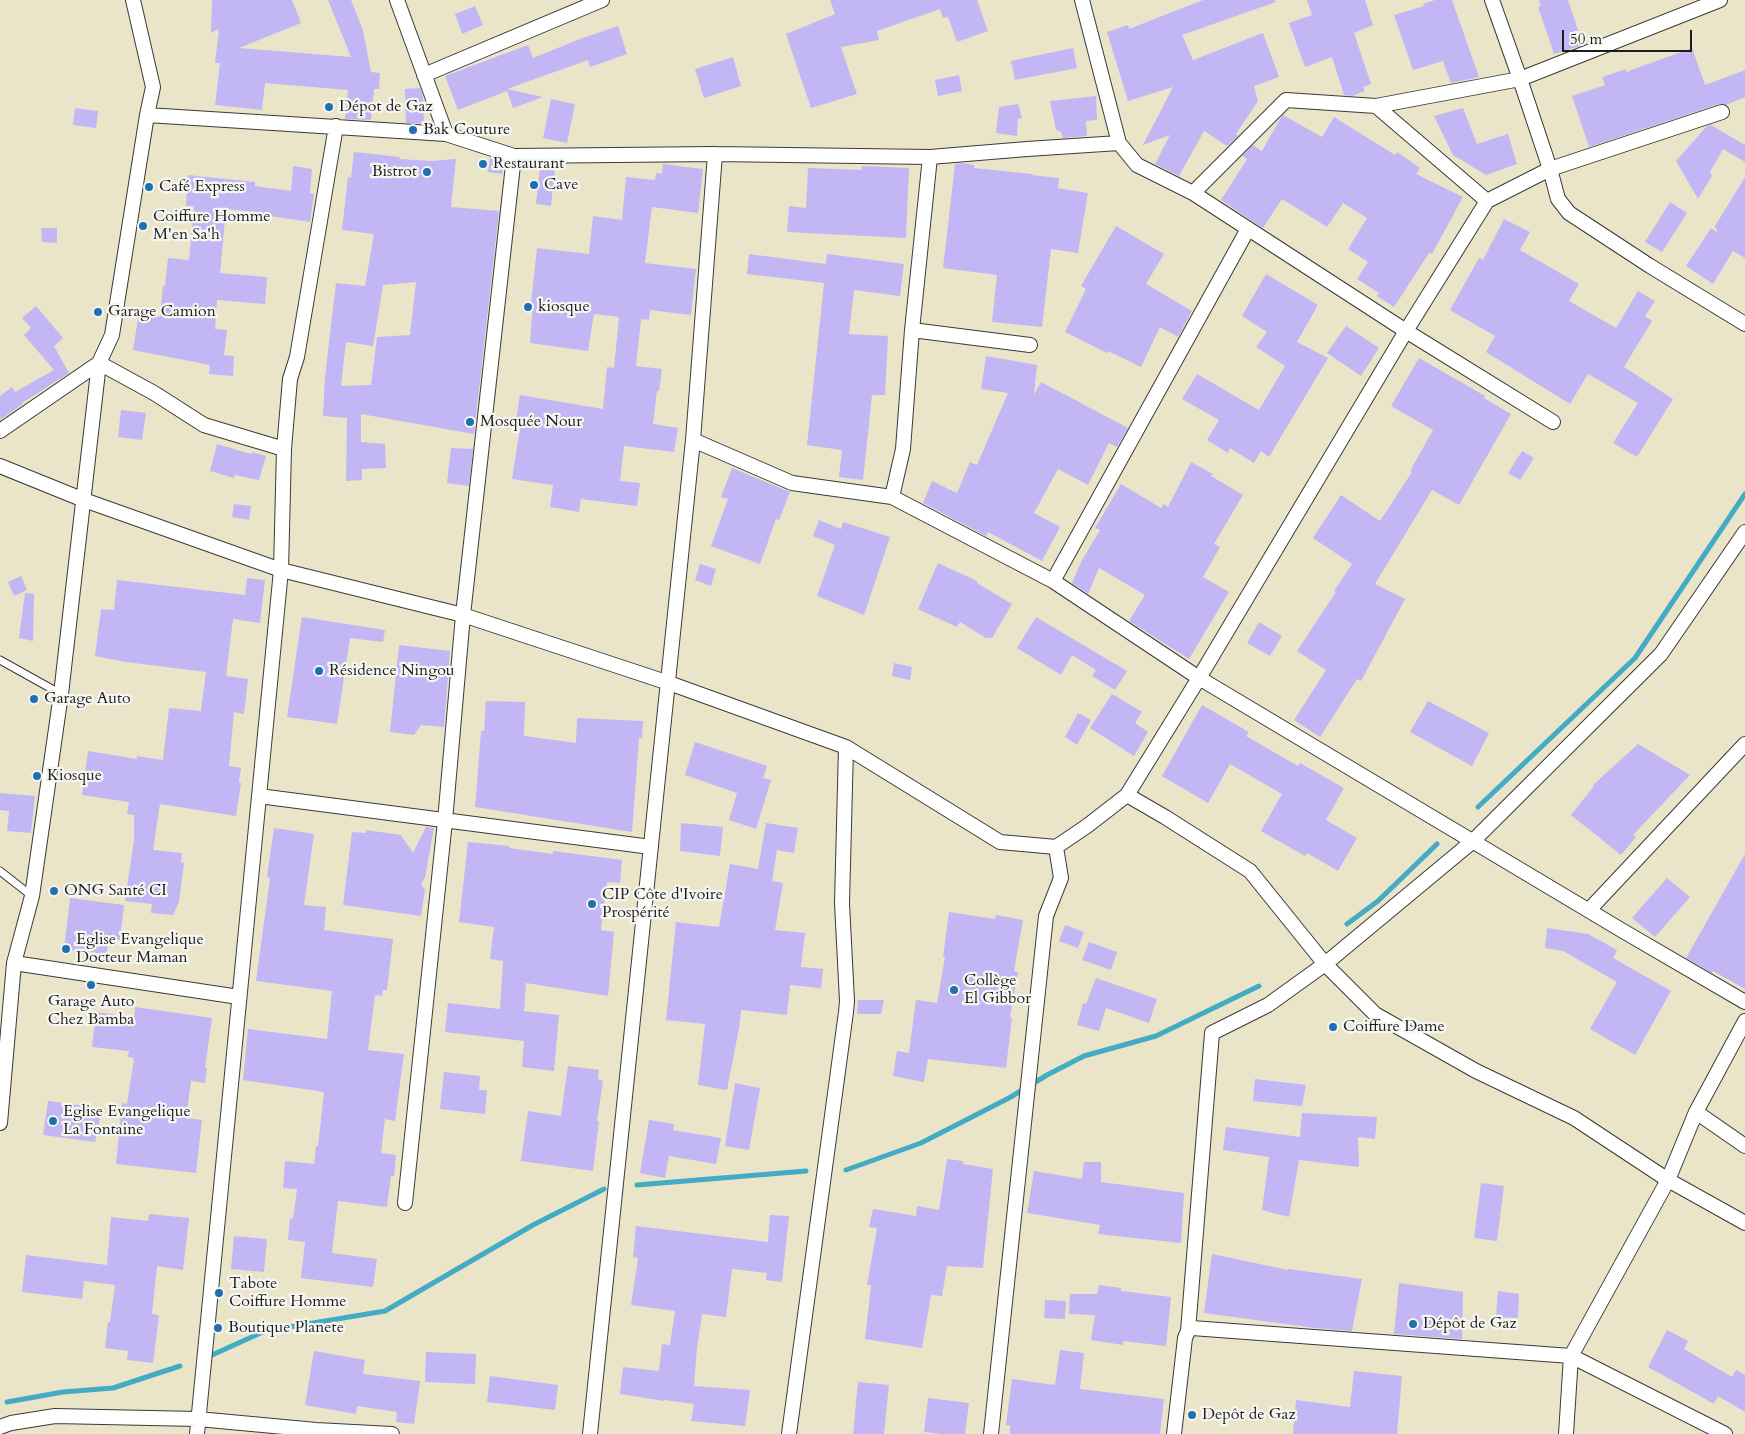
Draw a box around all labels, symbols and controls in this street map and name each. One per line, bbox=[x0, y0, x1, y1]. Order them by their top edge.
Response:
scale bar bbox=[1565, 20, 1695, 52]
text: 50 m bbox=[1570, 29, 1602, 49]
place label: Dépot de Gaz bbox=[339, 97, 433, 117]
marker: Dépot de Gaz bbox=[323, 101, 335, 113]
place label: Bak Couture bbox=[423, 120, 510, 140]
marker: Bak Couture bbox=[407, 124, 419, 136]
place label: Restaurant bbox=[493, 154, 564, 174]
marker: Restaurant bbox=[477, 158, 489, 170]
place label: Bistrot bbox=[372, 162, 417, 182]
marker: Bistrot bbox=[421, 166, 433, 178]
place label: Cave bbox=[544, 175, 579, 195]
place label: Café Express bbox=[159, 177, 245, 197]
marker: Cave bbox=[528, 179, 540, 191]
marker: Café Express bbox=[143, 181, 155, 193]
place label: Coiffure Homme M'en Sa'h bbox=[153, 207, 271, 245]
marker: Coiffure Homme M'en Sa'h bbox=[137, 220, 149, 232]
place label: kiosque bbox=[538, 297, 590, 317]
marker: kiosque bbox=[522, 301, 534, 313]
place label: Garage Camion bbox=[108, 302, 216, 322]
marker: Garage Camion bbox=[92, 306, 104, 318]
place label: Mosquée Nour bbox=[480, 412, 582, 432]
marker: Mosquée Nour bbox=[464, 416, 476, 428]
place label: Résidence Ningou bbox=[329, 661, 455, 681]
marker: Résidence Ningou bbox=[313, 665, 325, 677]
place label: Garage Auto bbox=[44, 689, 131, 709]
marker: Garage Auto bbox=[28, 693, 40, 705]
place label: Kiosque bbox=[47, 766, 102, 786]
marker: Kiosque bbox=[31, 770, 43, 782]
place label: ONG Santé CI bbox=[64, 881, 167, 901]
marker: ONG Santé CI bbox=[48, 885, 60, 897]
place label: CIP Côte d'Ivoire Prospérité bbox=[602, 885, 723, 923]
marker: CIP Côte d'Ivoire Prospérité bbox=[586, 898, 598, 910]
place label: Eglise Evangelique Docteur Maman bbox=[76, 930, 204, 968]
marker: Eglise Evangelique Docteur Maman bbox=[60, 943, 72, 955]
place label: Collège El Gibbor bbox=[964, 971, 1031, 1009]
marker: Garage Auto Chez Bamba bbox=[85, 979, 97, 991]
marker: Collège El Gibbor bbox=[948, 984, 960, 996]
place label: Garage Auto Chez Bamba bbox=[48, 992, 134, 1030]
place label: Coiffure Dame bbox=[1343, 1017, 1445, 1037]
marker: Coiffure Dame bbox=[1327, 1021, 1339, 1033]
place label: Eglise Evangelique La Fontaine bbox=[63, 1102, 191, 1140]
marker: Eglise Evangelique La Fontaine bbox=[47, 1115, 59, 1127]
place label: Tabote Coiffure Homme bbox=[229, 1274, 347, 1312]
marker: Tabote Coiffure Homme bbox=[213, 1287, 225, 1299]
place label: Dépôt de Gaz bbox=[1423, 1314, 1517, 1334]
place label: Boutique Planete bbox=[228, 1318, 344, 1338]
marker: Dépôt de Gaz bbox=[1407, 1318, 1419, 1330]
marker: Boutique Planete bbox=[212, 1322, 224, 1334]
place label: Depôt de Gaz bbox=[1202, 1405, 1296, 1425]
marker: Depôt de Gaz bbox=[1186, 1409, 1198, 1421]

